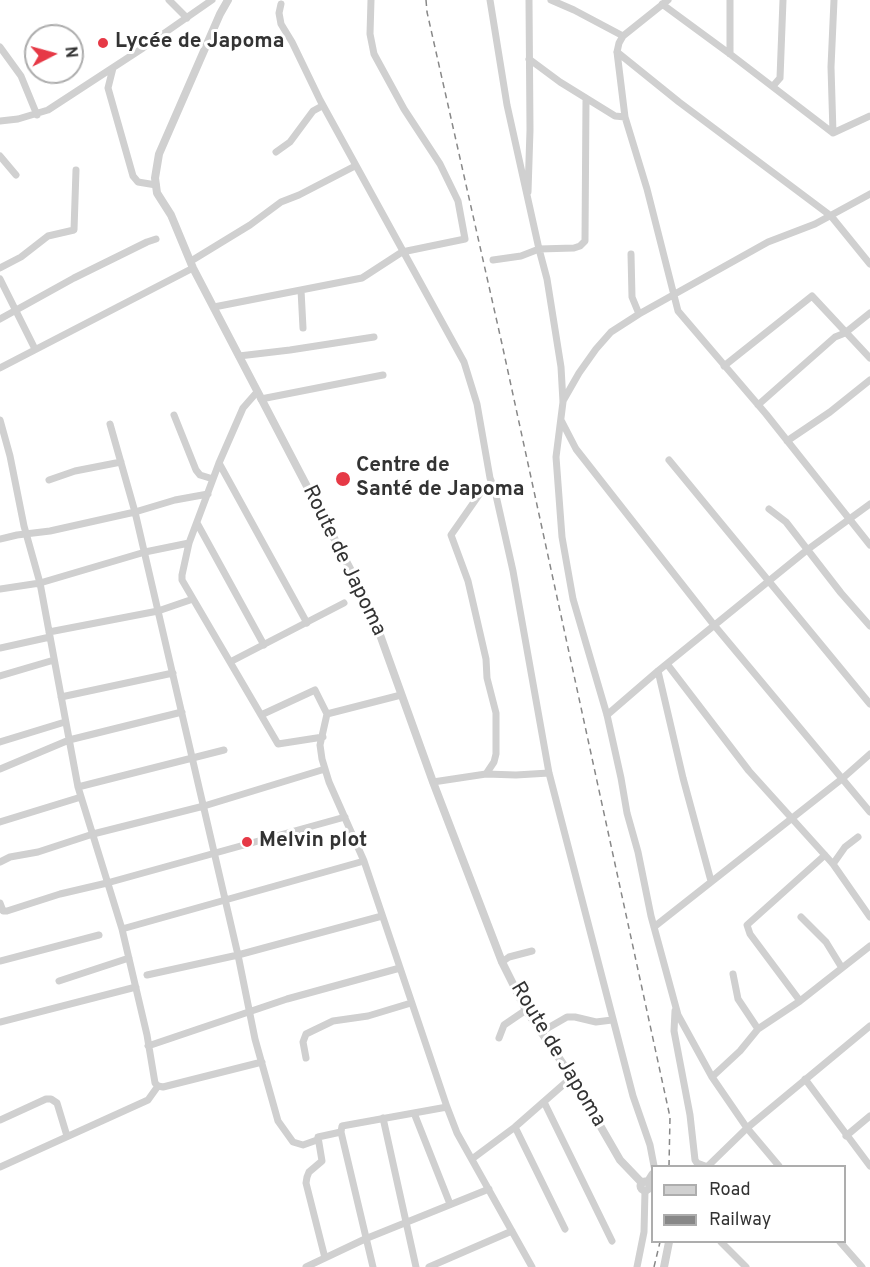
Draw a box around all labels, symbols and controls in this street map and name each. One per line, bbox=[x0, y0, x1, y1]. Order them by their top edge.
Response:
north arrow bbox=[24, 24, 84, 84]
place label: Lycée de Japoma bbox=[115, 30, 284, 56]
marker: Lycée de Japoma bbox=[96, 36, 110, 50]
text: N bbox=[59, 46, 80, 59]
place label: Centre de Santé de Japoma bbox=[356, 454, 525, 504]
marker: Centre de Santé de Japoma bbox=[334, 470, 352, 488]
street label: Route de Japoma bbox=[296, 482, 390, 640]
place label: Melvin plot bbox=[259, 829, 367, 855]
marker: Melvin plot bbox=[240, 835, 254, 849]
street label: Route de Japoma bbox=[504, 978, 610, 1132]
legend bbox=[651, 1165, 846, 1243]
text: Road bbox=[709, 1179, 751, 1202]
text: Railway bbox=[709, 1209, 771, 1232]

